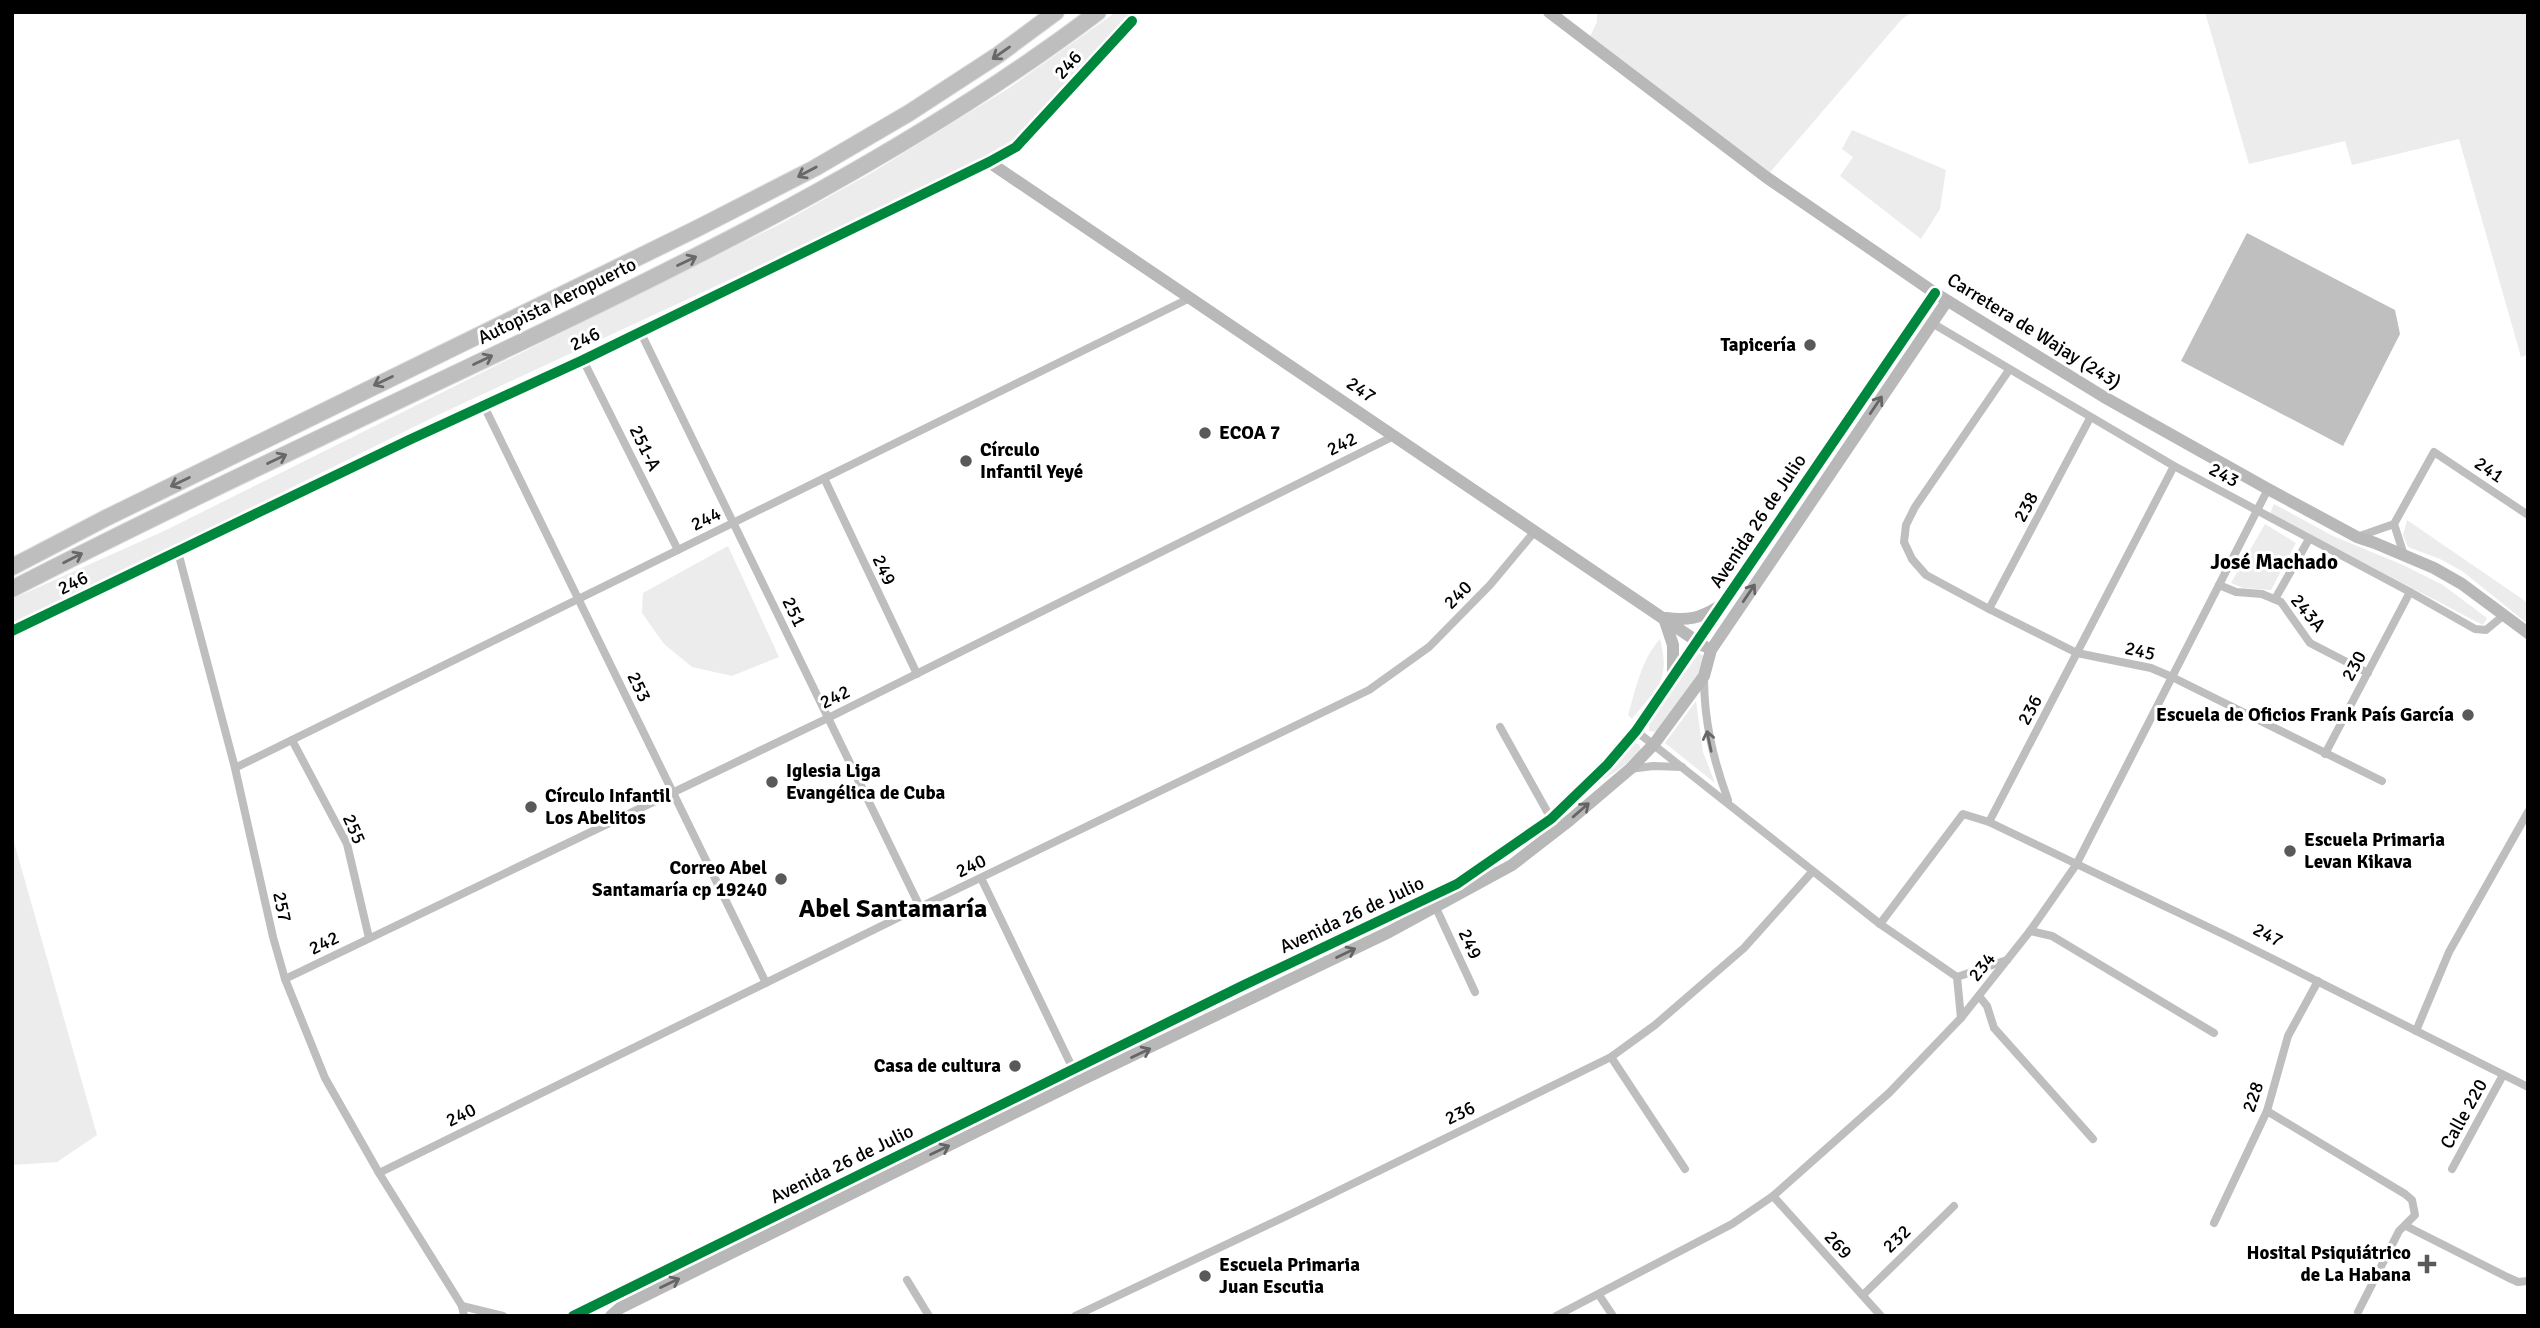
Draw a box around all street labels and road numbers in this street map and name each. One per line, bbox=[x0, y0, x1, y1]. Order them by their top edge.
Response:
street label: 246 bbox=[1049, 46, 1087, 84]
street label: Autopista Aeropuerto bbox=[474, 252, 640, 350]
street label: Carretera de Wajay (243) bbox=[1943, 268, 2125, 394]
street label: 246 bbox=[566, 321, 604, 357]
street label: 247 bbox=[1342, 371, 1380, 409]
street label: 251-A bbox=[624, 421, 667, 475]
street label: 242 bbox=[1323, 426, 1361, 462]
street label: Avenida 26 de Julio bbox=[1704, 449, 1812, 593]
street label: 241 bbox=[2470, 451, 2508, 489]
street label: 243 bbox=[2205, 457, 2243, 493]
street label: 238 bbox=[2008, 488, 2044, 526]
street label: 244 bbox=[687, 501, 725, 537]
street label: 249 bbox=[867, 551, 901, 589]
street label: 246 bbox=[54, 565, 92, 601]
street label: 240 bbox=[1439, 576, 1477, 614]
street label: 243A bbox=[2285, 589, 2331, 637]
street label: 251 bbox=[776, 593, 812, 631]
street label: 245 bbox=[2122, 636, 2158, 666]
street label: 230 bbox=[2336, 647, 2372, 685]
street label: 253 bbox=[621, 668, 657, 706]
street label: 242 bbox=[816, 679, 854, 715]
street label: 236 bbox=[2012, 691, 2048, 729]
street label: 255 bbox=[337, 810, 371, 848]
street label: 240 bbox=[952, 849, 990, 883]
street label: Avenida 26 de Julio bbox=[1276, 871, 1428, 959]
street label: 257 bbox=[267, 889, 297, 925]
street label: 247 bbox=[2249, 917, 2287, 953]
street label: 242 bbox=[305, 925, 343, 961]
street label: 249 bbox=[1453, 925, 1487, 963]
street label: 234 bbox=[1963, 947, 2001, 987]
street label: Calle 220 bbox=[2435, 1075, 2493, 1153]
street label: 228 bbox=[2237, 1079, 2269, 1115]
street label: 236 bbox=[1441, 1095, 1479, 1131]
street label: 240 bbox=[442, 1097, 480, 1133]
street label: Avenida 26 de Julio bbox=[766, 1119, 918, 1209]
street label: 232 bbox=[1878, 1220, 1916, 1258]
street label: 269 bbox=[1819, 1226, 1857, 1264]

